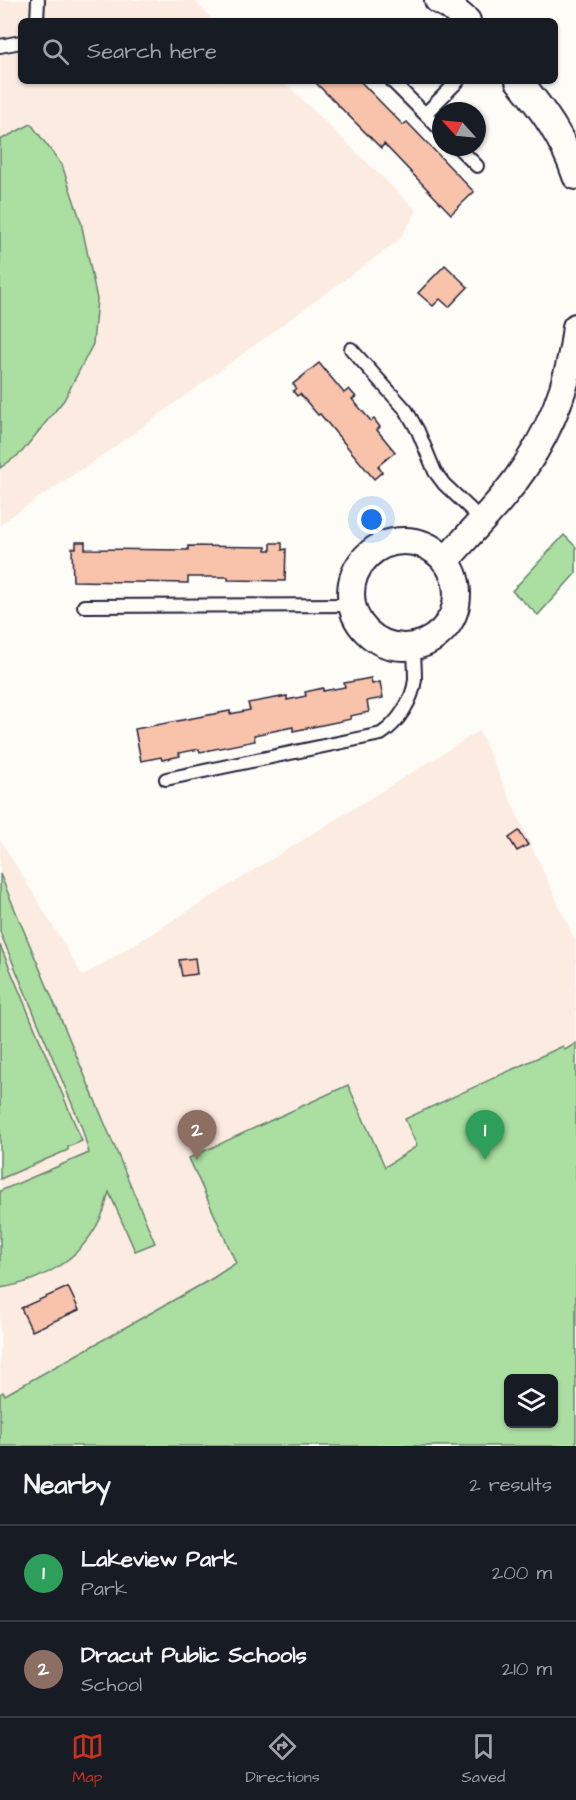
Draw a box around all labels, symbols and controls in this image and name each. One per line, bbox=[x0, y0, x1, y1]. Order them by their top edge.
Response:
search box bbox=[18, 18, 558, 84]
icon: search bbox=[39, 35, 72, 68]
text: Search here bbox=[87, 36, 217, 67]
north arrow bbox=[432, 102, 486, 156]
your location bbox=[357, 505, 386, 534]
pin: 2 bbox=[178, 1110, 216, 1160]
pin: 1 bbox=[466, 1110, 504, 1160]
map controls bbox=[504, 1374, 558, 1428]
button: layers bbox=[504, 1374, 558, 1428]
text: Nearby bbox=[24, 1467, 111, 1503]
text: 2 results bbox=[469, 1471, 552, 1499]
text: Lakeview Park bbox=[81, 1544, 237, 1575]
text: 1 bbox=[42, 1559, 45, 1587]
text: 200 m bbox=[492, 1559, 552, 1587]
text: Park bbox=[81, 1575, 127, 1603]
text: Dracut Public Schools bbox=[81, 1640, 307, 1671]
text: 2 bbox=[38, 1655, 49, 1683]
text: 210 m bbox=[502, 1655, 552, 1683]
text: School bbox=[81, 1671, 142, 1699]
tab: Map bbox=[71, 1730, 104, 1788]
tab: Directions bbox=[246, 1730, 320, 1788]
tab: Saved bbox=[462, 1730, 505, 1788]

